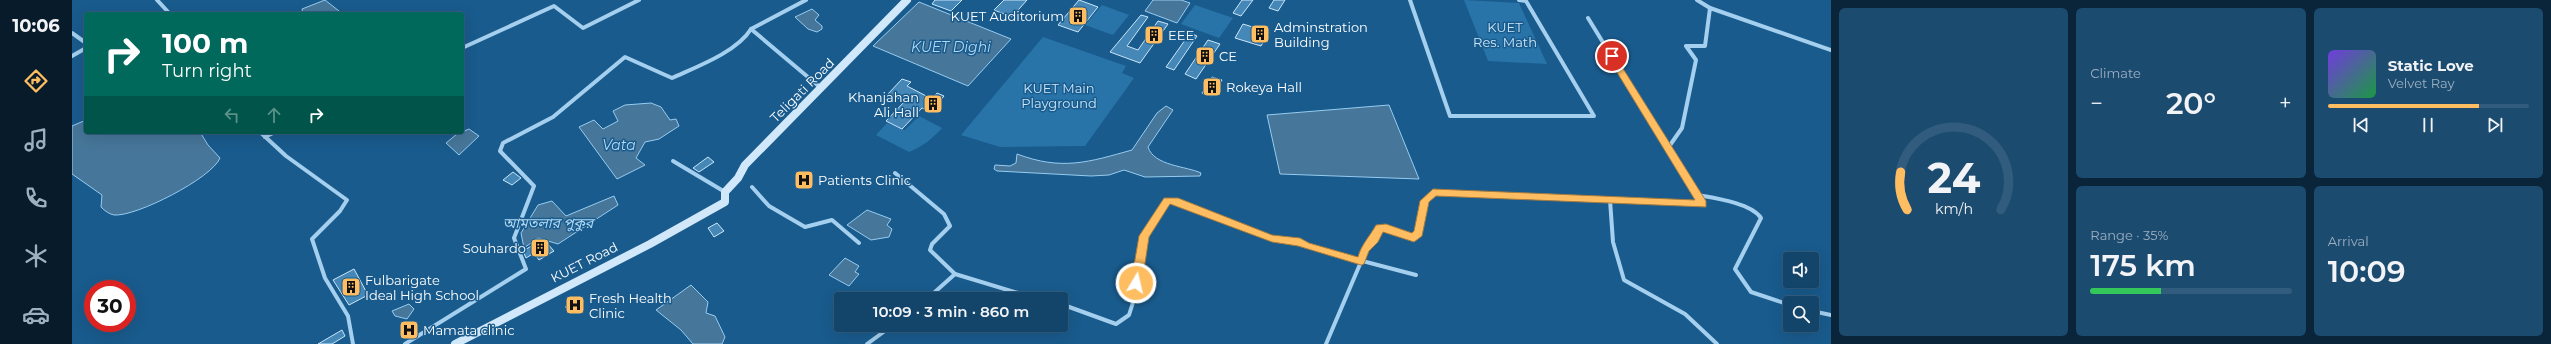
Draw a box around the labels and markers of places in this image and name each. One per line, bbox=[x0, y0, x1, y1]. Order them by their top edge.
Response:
building icon: KUET Auditorium bbox=[1067, 5, 1089, 27]
place label: KUET Auditorium bbox=[951, 8, 1064, 24]
place label: Adminstration Building bbox=[1274, 19, 1368, 50]
building icon: Adminstration Building bbox=[1249, 23, 1271, 45]
building icon: EEE bbox=[1143, 24, 1165, 46]
place label: EEE bbox=[1168, 27, 1194, 43]
pin bbox=[1595, 39, 1629, 73]
building icon: CE bbox=[1194, 45, 1216, 67]
place label: CE bbox=[1219, 48, 1237, 64]
building icon: Rokeya Hall bbox=[1201, 76, 1223, 98]
place label: Rokeya Hall bbox=[1226, 79, 1302, 95]
place label: Khanjahan Ali Hall bbox=[848, 89, 919, 120]
building icon: Khanjahan Ali Hall bbox=[922, 93, 944, 115]
hospital icon: Patients Clinic bbox=[793, 169, 815, 191]
place label: Patients Clinic bbox=[818, 172, 911, 188]
building icon: Souhardo bbox=[529, 237, 551, 259]
place label: Souhardo bbox=[463, 240, 526, 256]
place label: Fulbarigate Ideal High School bbox=[365, 272, 479, 303]
building icon: Fulbarigate Ideal High School bbox=[340, 276, 362, 298]
place label: Fresh Health Clinic bbox=[589, 290, 672, 321]
hospital icon: Fresh Health Clinic bbox=[564, 294, 586, 316]
hospital icon: Mamata clinic bbox=[398, 319, 420, 341]
place label: Mamata clinic bbox=[423, 322, 514, 338]

